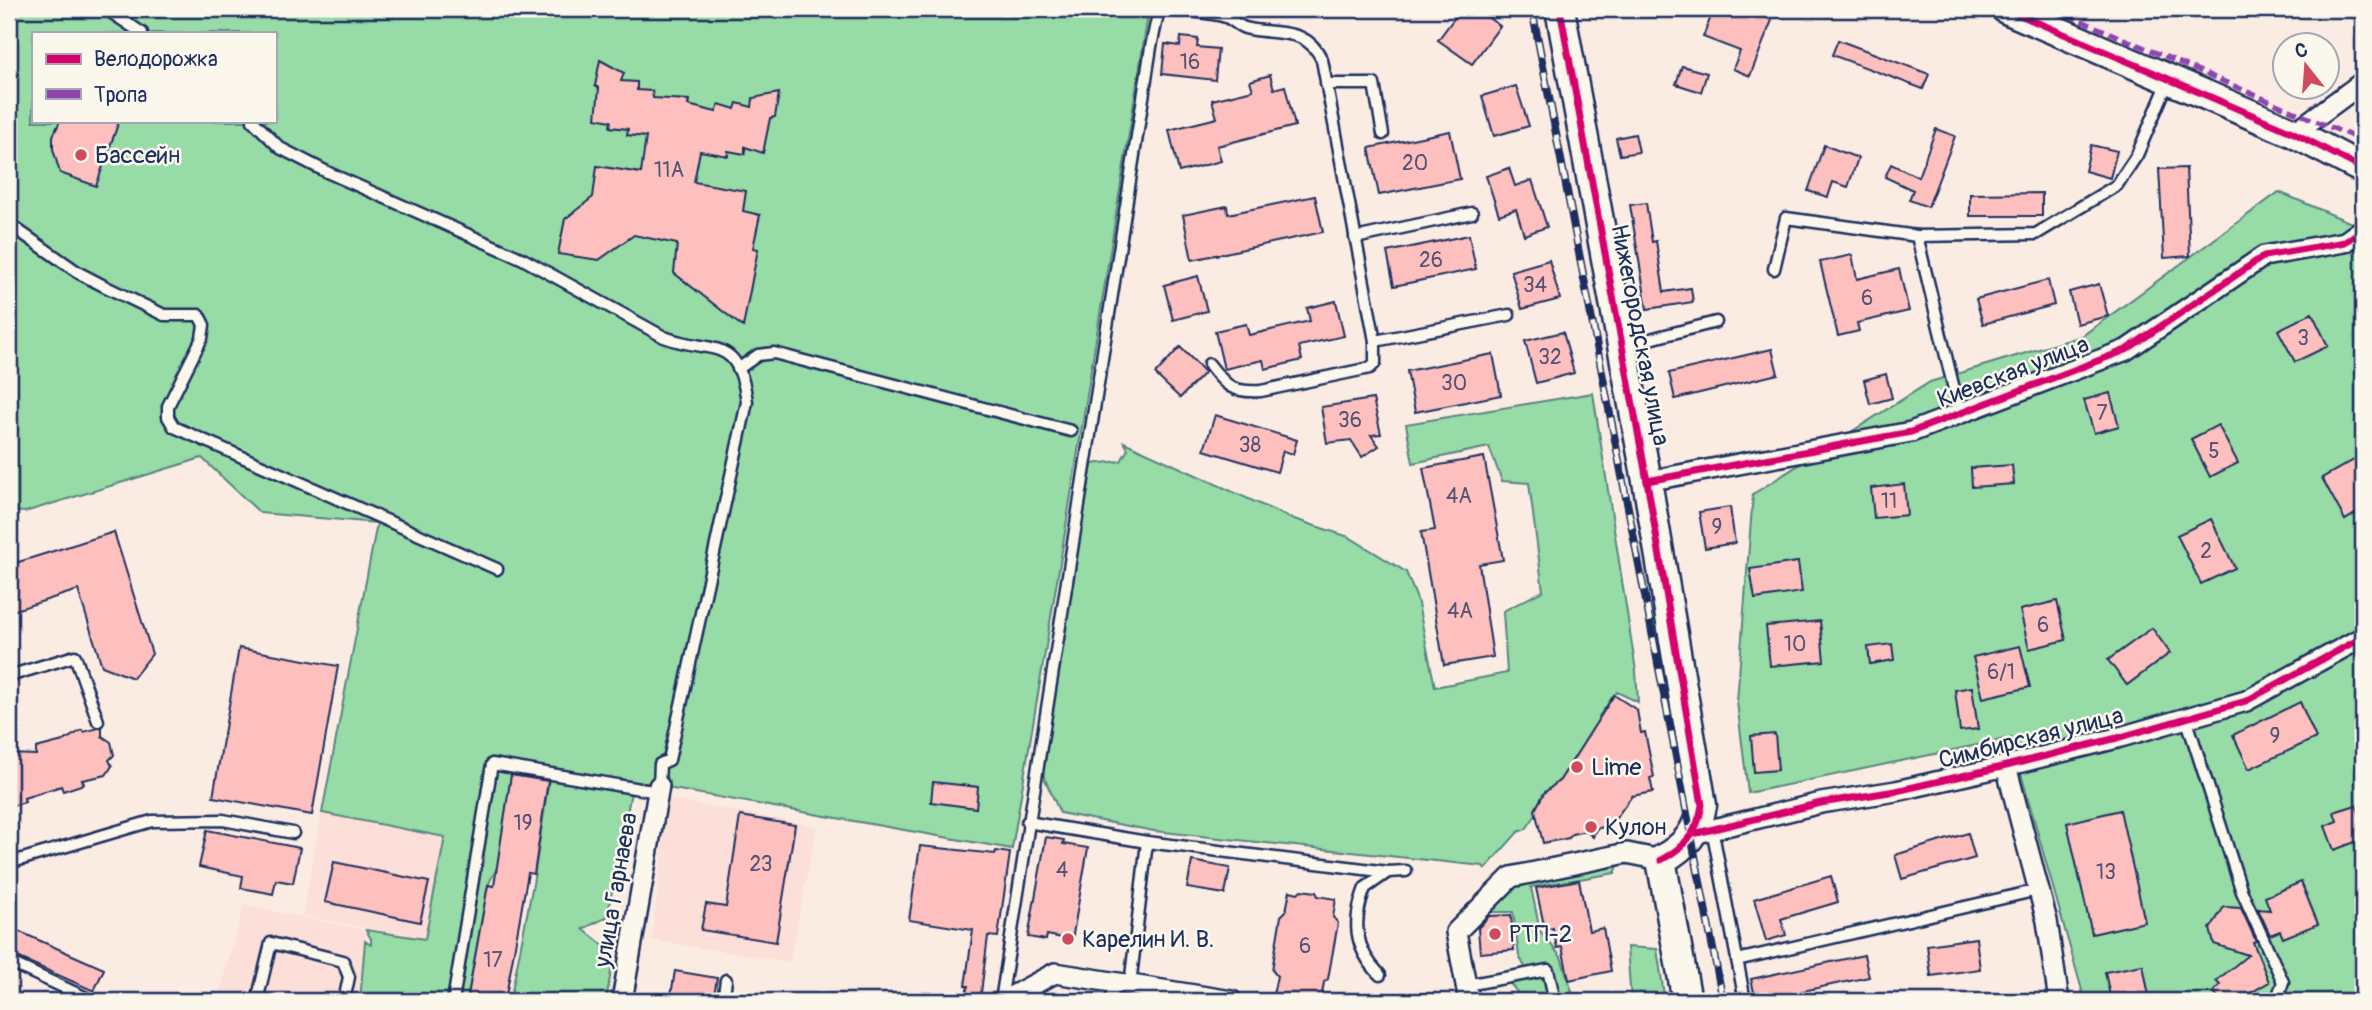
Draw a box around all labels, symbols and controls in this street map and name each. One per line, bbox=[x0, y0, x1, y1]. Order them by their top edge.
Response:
legend bbox=[32, 32, 276, 122]
north arrow bbox=[2270, 32, 2340, 102]
text: С bbox=[2292, 37, 2311, 64]
text: Велодорожка bbox=[94, 46, 218, 73]
house number: 16 bbox=[1180, 49, 1200, 76]
text: Тропа bbox=[94, 82, 147, 109]
place label: Бассейн bbox=[95, 141, 180, 170]
marker: Бассейн bbox=[73, 147, 89, 163]
house number: 20 bbox=[1402, 150, 1428, 177]
house number: 11А bbox=[654, 157, 684, 184]
street label: Нижегородская улица bbox=[1604, 222, 1676, 448]
house number: 26 bbox=[1419, 247, 1443, 274]
house number: 34 bbox=[1523, 272, 1547, 299]
house number: 6 bbox=[1861, 285, 1873, 312]
house number: 3 bbox=[2297, 325, 2309, 352]
street label: Киевская улица bbox=[1933, 330, 2093, 414]
house number: 32 bbox=[1538, 344, 1562, 371]
house number: 30 bbox=[1441, 370, 1467, 397]
house number: 7 bbox=[2096, 400, 2108, 427]
house number: 36 bbox=[1338, 407, 1362, 434]
house number: 38 bbox=[1239, 432, 1261, 459]
house number: 5 bbox=[2208, 438, 2220, 465]
house number: 4А bbox=[1446, 483, 1472, 510]
house number: 11 bbox=[1881, 488, 1897, 515]
house number: 9 bbox=[1712, 514, 1722, 541]
house number: 2 bbox=[2200, 538, 2212, 565]
house number: 4А bbox=[1447, 598, 1473, 625]
house number: 6 bbox=[2037, 612, 2049, 639]
house number: 10 bbox=[1784, 631, 1806, 658]
house number: 6/1 bbox=[1987, 659, 2015, 686]
street label: Симбирская улица bbox=[1936, 701, 2126, 775]
house number: 9 bbox=[2270, 723, 2280, 750]
place label: Lime bbox=[1591, 753, 1642, 782]
marker: Lime bbox=[1569, 759, 1585, 775]
house number: 19 bbox=[513, 810, 533, 837]
street label: улица Гарнаева bbox=[588, 810, 644, 971]
place label: Кулон bbox=[1605, 813, 1667, 842]
marker: Кулон bbox=[1583, 819, 1599, 835]
house number: 23 bbox=[750, 851, 772, 878]
house number: 4 bbox=[1056, 857, 1068, 884]
house number: 13 bbox=[2096, 859, 2116, 886]
place label: РТП-2 bbox=[1509, 920, 1572, 949]
place label: Карелин И. В. bbox=[1082, 925, 1214, 954]
marker: РТП-2 bbox=[1487, 926, 1503, 942]
marker: Карелин И. В. bbox=[1060, 931, 1076, 947]
house number: 6 bbox=[1299, 933, 1311, 960]
house number: 17 bbox=[483, 947, 503, 974]

